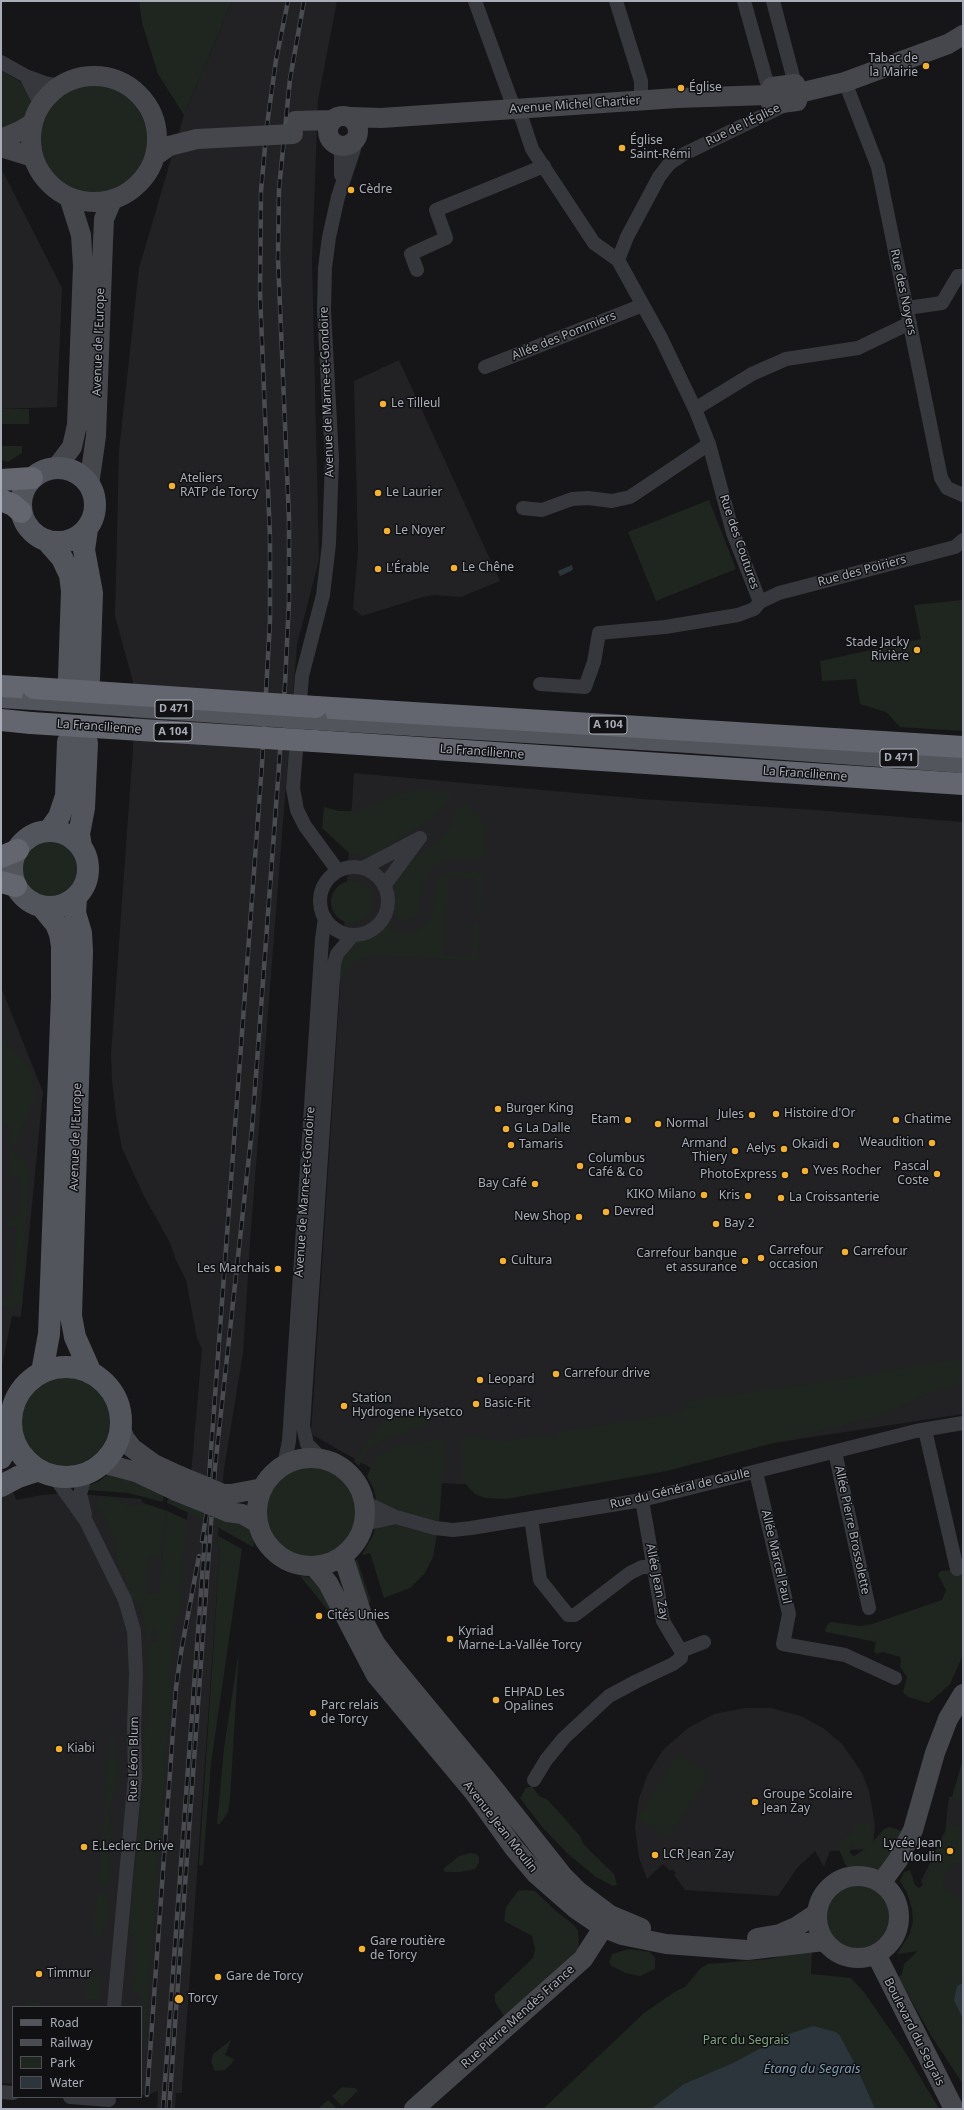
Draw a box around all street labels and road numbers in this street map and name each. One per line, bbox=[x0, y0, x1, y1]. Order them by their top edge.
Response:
street label: Avenue Michel Chartier bbox=[509, 93, 641, 117]
street label: Rue de l'Église bbox=[704, 101, 782, 149]
street label: Rue des Noyers bbox=[887, 248, 919, 336]
street label: Avenue de l'Europe bbox=[90, 288, 108, 396]
street label: Avenue de Marne-et-Gondoire bbox=[317, 306, 337, 478]
street label: Allée des Pommiers bbox=[510, 309, 618, 363]
street label: Rue des Coutures bbox=[716, 493, 762, 591]
street label: Rue des Poiriers bbox=[816, 552, 908, 590]
road number: D 471 bbox=[155, 700, 193, 718]
road number: A 104 bbox=[589, 716, 627, 734]
street label: La Francilienne bbox=[56, 717, 142, 737]
road number: A 104 bbox=[154, 723, 192, 741]
street label: La Francilienne bbox=[439, 742, 525, 762]
road number: D 471 bbox=[880, 749, 918, 767]
street label: La Francilienne bbox=[762, 764, 848, 784]
street label: Avenue de l'Europe bbox=[67, 1083, 85, 1191]
street label: Avenue de Marne-et-Gondoire bbox=[292, 1106, 318, 1278]
street label: Allée Pierre Brossolette bbox=[831, 1464, 873, 1596]
street label: Rue du Général de Gaulle bbox=[609, 1466, 751, 1512]
street label: Allée Marcel Paul bbox=[758, 1509, 794, 1605]
street label: Allée Jean Zay bbox=[643, 1543, 671, 1621]
street label: Rue Léon Blum bbox=[126, 1716, 142, 1802]
street label: Avenue Jean Moulin bbox=[460, 1779, 540, 1875]
street label: Rue Pierre Mendès France bbox=[459, 1962, 577, 2072]
street label: Boulevard du Segrais bbox=[881, 1976, 947, 2088]

